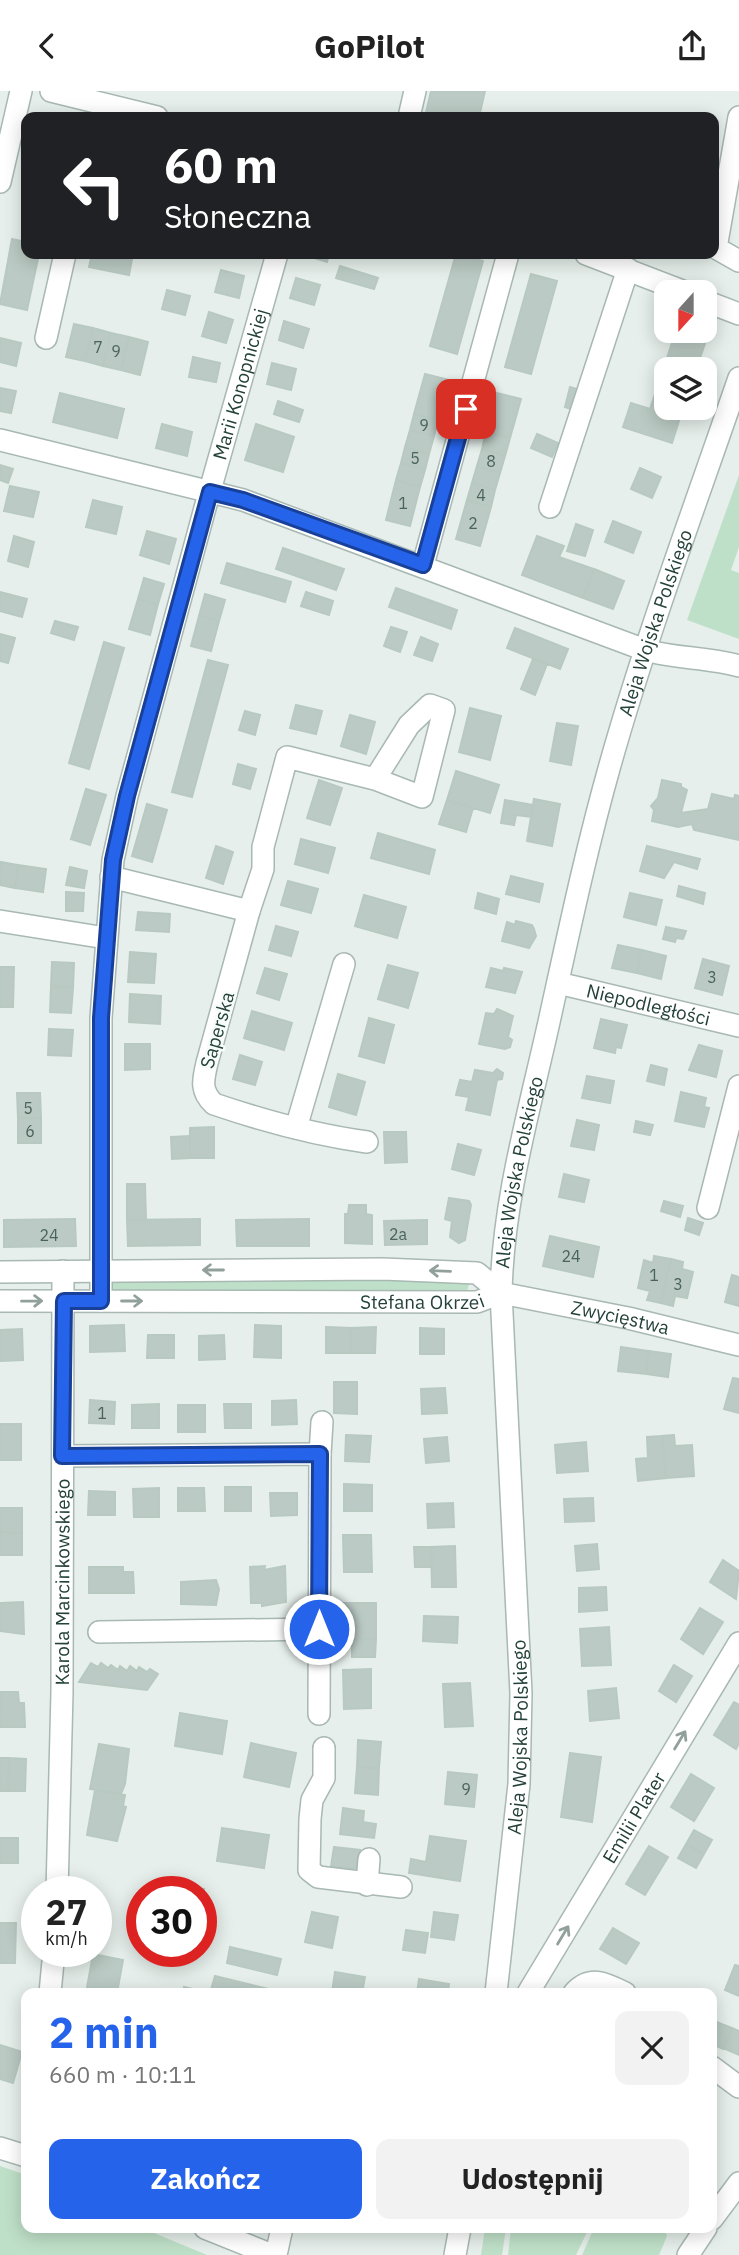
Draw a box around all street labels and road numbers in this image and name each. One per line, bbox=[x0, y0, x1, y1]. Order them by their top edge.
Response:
street label: Marii Konopnickiej bbox=[207, 306, 273, 463]
street label: Aleja Wojska Polskiego bbox=[613, 526, 697, 719]
street label: Niepodległości bbox=[584, 978, 713, 1031]
street label: Saperska bbox=[195, 989, 239, 1071]
street label: Aleja Wojska Polskiego bbox=[490, 1074, 548, 1269]
street label: Stefana Okrzei bbox=[360, 1288, 488, 1314]
street label: Zwycięstwa bbox=[569, 1295, 672, 1340]
street label: Karola Marcinkowskiego bbox=[50, 1479, 75, 1685]
street label: Aleja Wojska Polskiego bbox=[502, 1639, 533, 1836]
street label: Emilii Plater bbox=[597, 1767, 671, 1868]

